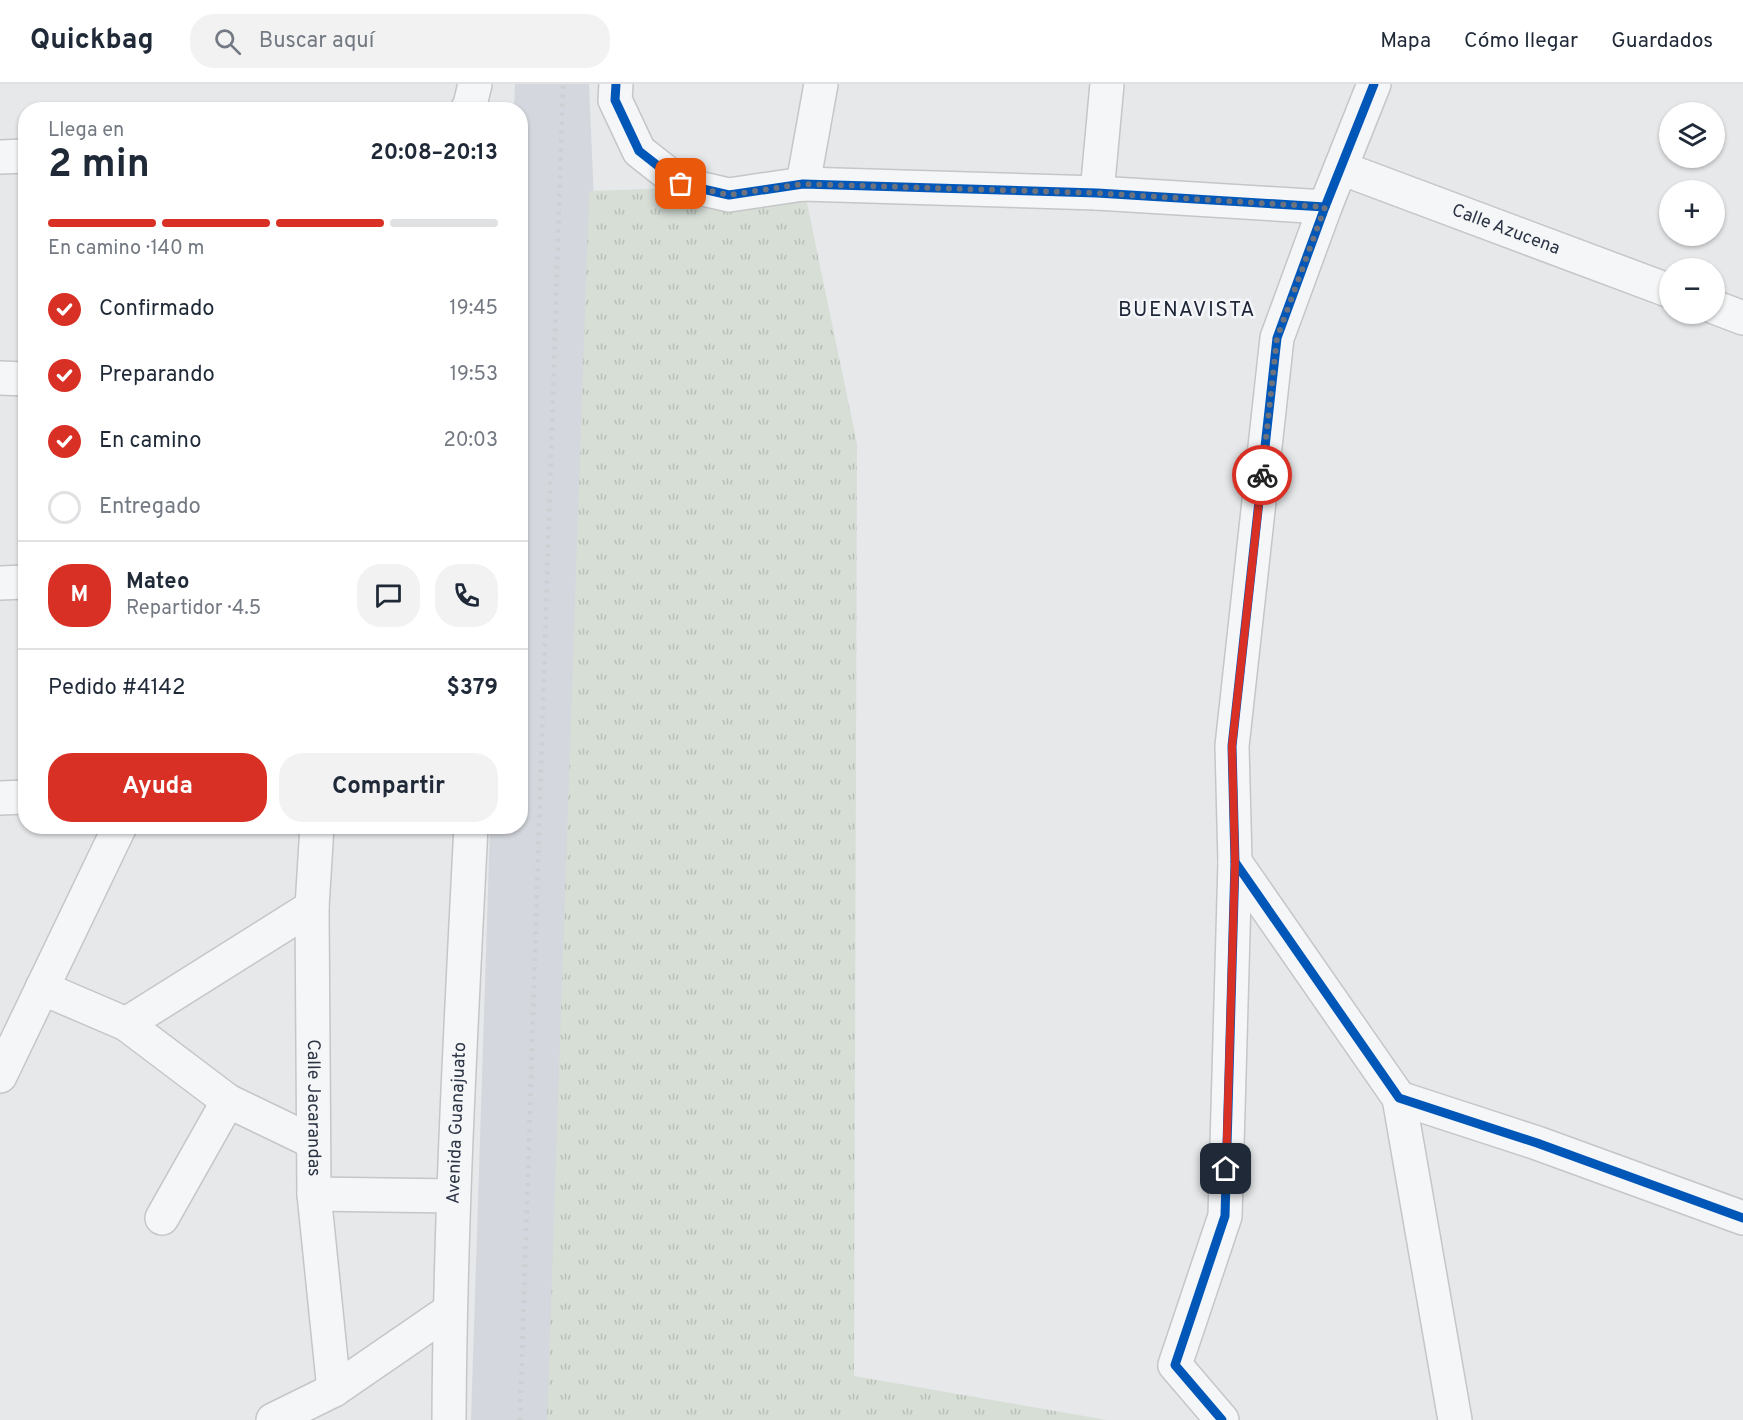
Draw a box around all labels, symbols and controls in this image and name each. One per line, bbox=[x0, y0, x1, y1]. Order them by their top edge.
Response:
search box bbox=[190, 14, 610, 68]
text: Quickbag bbox=[30, 23, 154, 59]
icon: search bbox=[211, 25, 244, 58]
text: Buscar aquí bbox=[259, 28, 374, 55]
text: Mapa bbox=[1380, 28, 1431, 55]
text: Cómo llegar bbox=[1464, 28, 1578, 55]
text: Guardados bbox=[1611, 28, 1713, 55]
map controls bbox=[1659, 102, 1725, 324]
button: layers bbox=[1659, 102, 1725, 168]
text: Llega en bbox=[48, 118, 124, 144]
text: 20:08–20:13 bbox=[370, 140, 498, 167]
text: 2 min bbox=[48, 142, 150, 191]
pin bbox=[655, 158, 706, 209]
icon: bag bbox=[664, 167, 697, 200]
button: + bbox=[1659, 180, 1725, 246]
street label: Calle Azucena bbox=[1448, 199, 1563, 260]
text: En camino · 140 m bbox=[48, 236, 205, 262]
button: − bbox=[1659, 258, 1725, 324]
icon: check bbox=[48, 293, 81, 326]
text: Confirmado bbox=[99, 296, 215, 323]
text: 19:45 bbox=[449, 296, 498, 322]
district label: BUENAVISTA bbox=[1118, 297, 1256, 324]
icon: check bbox=[48, 359, 81, 392]
text: Preparando bbox=[99, 362, 215, 389]
text: 19:53 bbox=[450, 362, 498, 388]
icon: check bbox=[48, 425, 81, 458]
text: En camino bbox=[99, 428, 201, 455]
text: 20:03 bbox=[444, 428, 498, 454]
courier bbox=[1232, 445, 1292, 505]
icon: bike bbox=[1246, 459, 1279, 492]
text: Entregado bbox=[99, 494, 201, 521]
button: chat bbox=[357, 564, 420, 627]
button: phone bbox=[435, 564, 498, 627]
text: Mateo bbox=[126, 569, 189, 596]
text: M bbox=[71, 582, 88, 609]
text: Repartidor · 4.5 bbox=[126, 596, 261, 622]
text: Pedido #4142 bbox=[48, 675, 186, 702]
text: $379 bbox=[447, 675, 498, 702]
button: Ayuda bbox=[48, 753, 267, 822]
button: Compartir bbox=[279, 753, 498, 822]
street label: Calle Jacarandas bbox=[301, 1039, 325, 1177]
street label: Avenida Guanajuato bbox=[442, 1042, 472, 1205]
pin bbox=[1200, 1143, 1251, 1194]
icon: home bbox=[1209, 1152, 1242, 1185]

